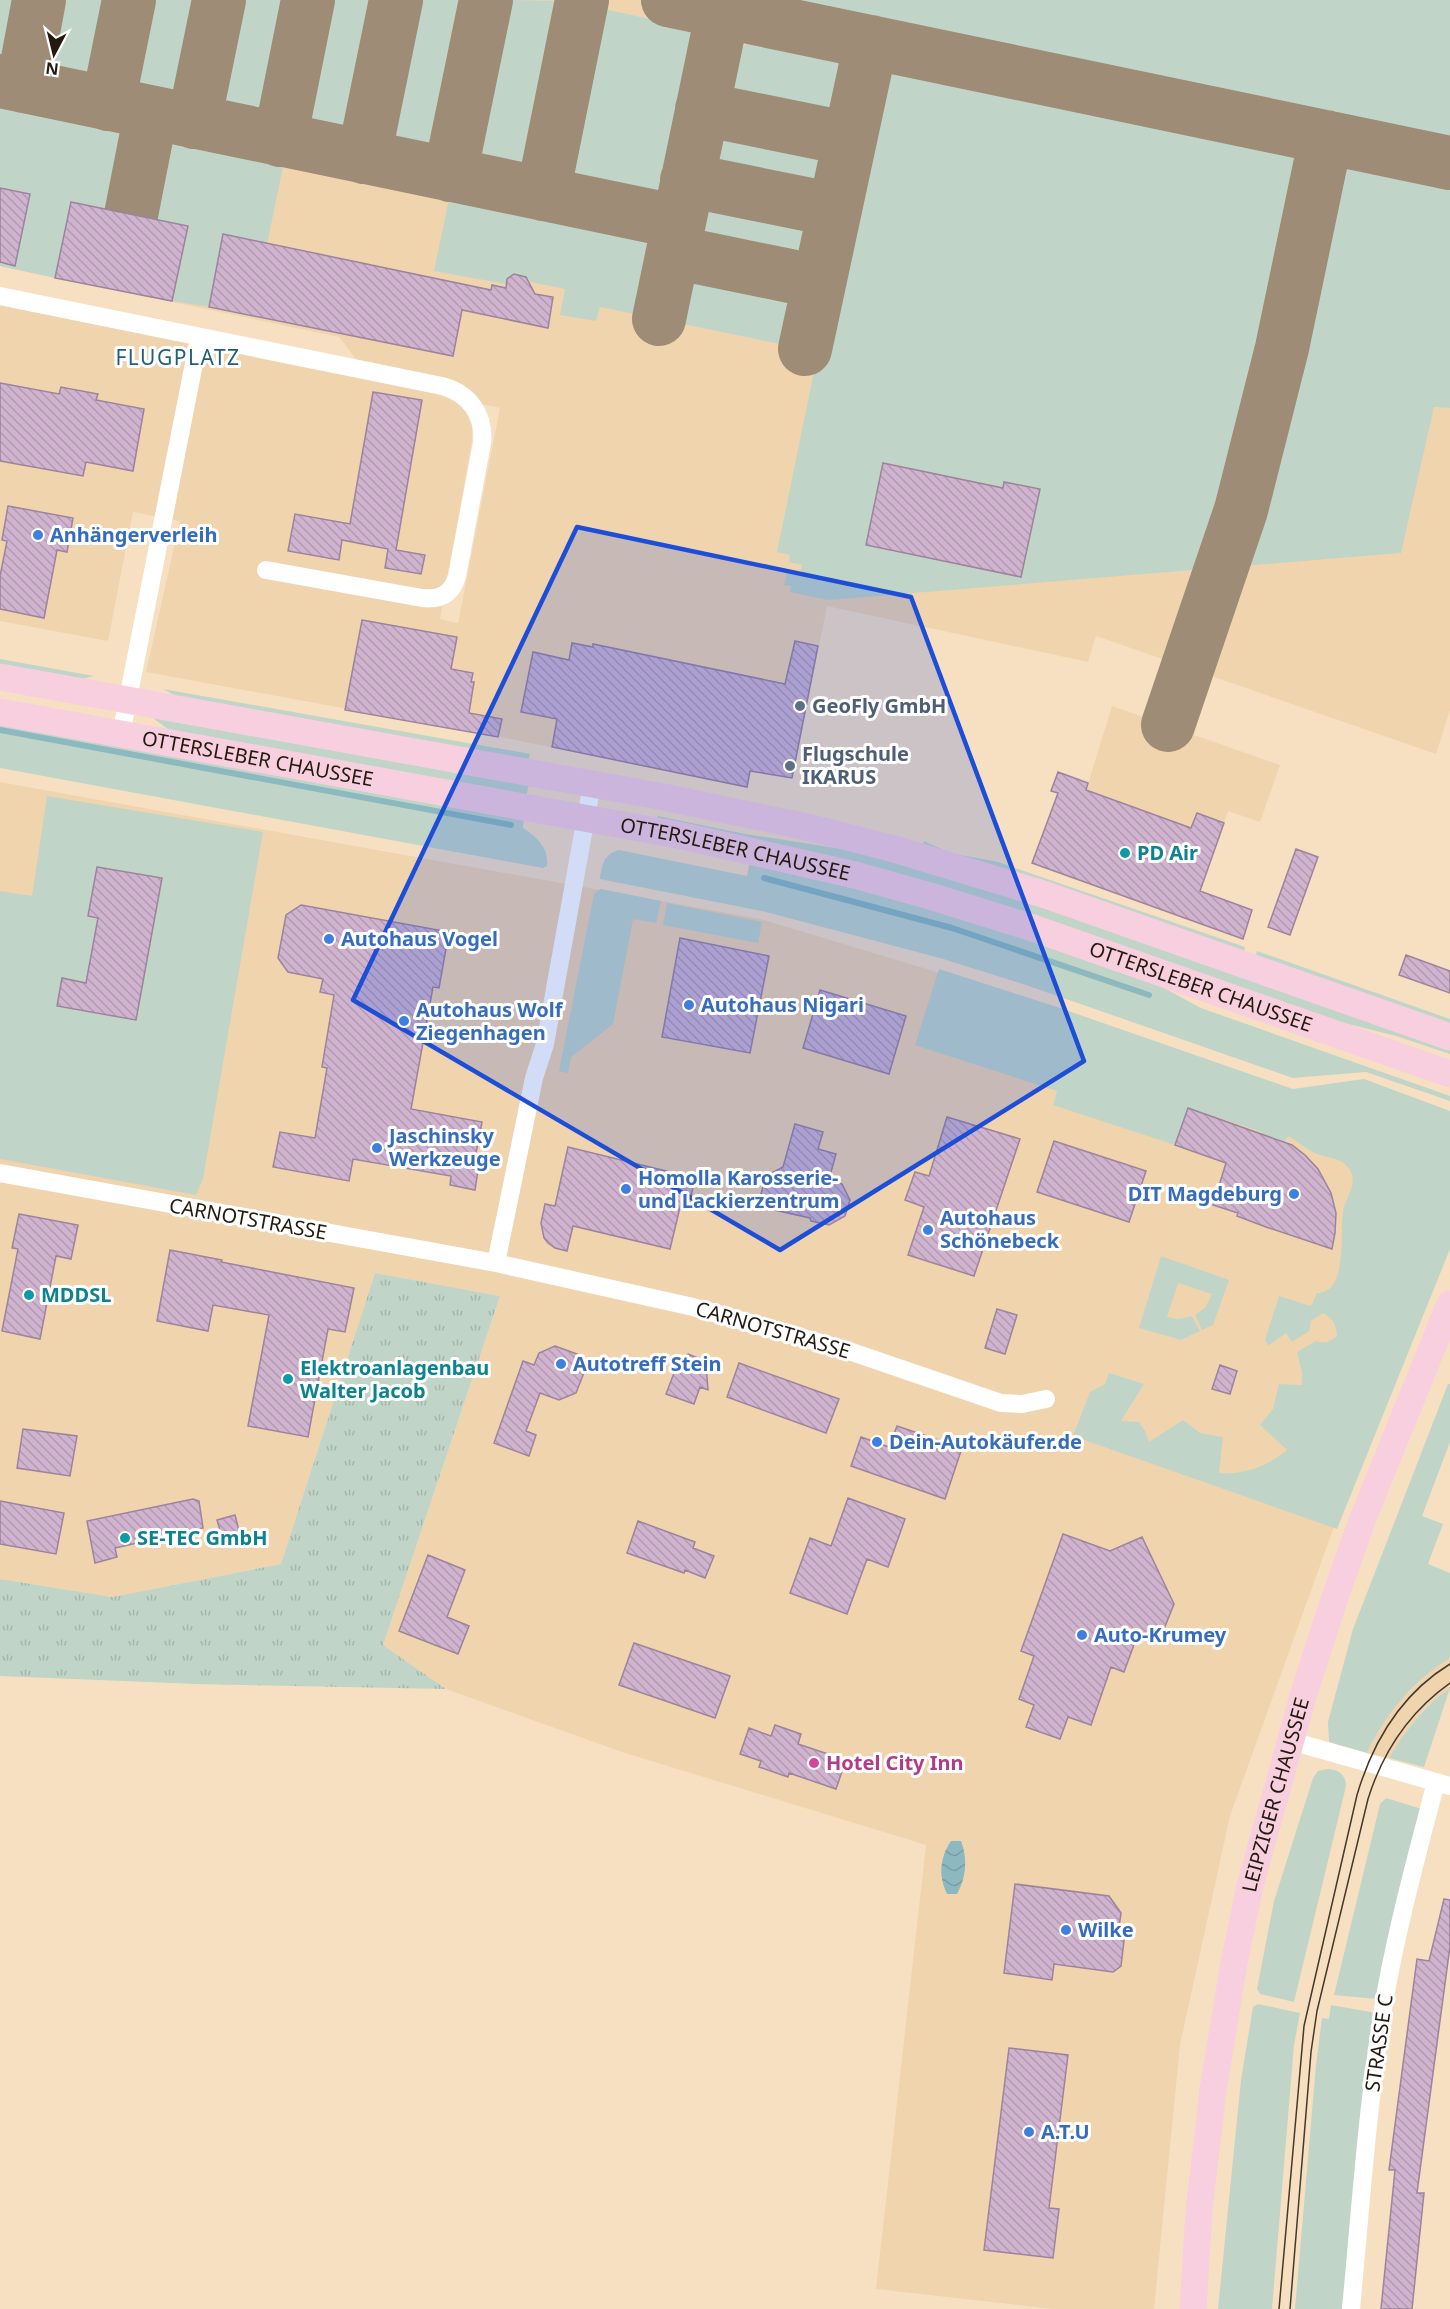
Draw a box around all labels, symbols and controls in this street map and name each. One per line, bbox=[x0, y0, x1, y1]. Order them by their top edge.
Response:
north arrow bbox=[24, 24, 84, 84]
text: N bbox=[44, 57, 60, 81]
district label: FLUGPLATZ bbox=[115, 343, 241, 371]
place label: Anhängerverleih bbox=[50, 521, 218, 548]
marker: Anhängerverleih bbox=[31, 528, 45, 542]
place label: GeoFly GmbH bbox=[812, 692, 946, 719]
marker: GeoFly GmbH bbox=[793, 699, 807, 713]
street label: OTTERSLEBER CHAUSSEE bbox=[140, 724, 376, 793]
place label: Flugschule IKARUS bbox=[802, 740, 909, 790]
marker: Flugschule IKARUS bbox=[783, 759, 797, 773]
street label: OTTERSLEBER CHAUSSEE bbox=[618, 811, 853, 887]
place label: PD Air bbox=[1137, 839, 1198, 866]
marker: PD Air bbox=[1118, 846, 1132, 860]
place label: Autohaus Vogel bbox=[341, 925, 498, 952]
marker: Autohaus Vogel bbox=[322, 932, 336, 946]
street label: OTTERSLEBER CHAUSSEE bbox=[1086, 935, 1316, 1038]
place label: Autohaus Nigari bbox=[701, 991, 864, 1018]
place label: Autohaus Wolf Ziegenhagen bbox=[416, 996, 564, 1046]
marker: Autohaus Nigari bbox=[682, 998, 696, 1012]
marker: Autohaus Wolf Ziegenhagen bbox=[397, 1014, 411, 1028]
place label: Jaschinsky Werkzeuge bbox=[387, 1122, 501, 1172]
marker: Jaschinsky Werkzeuge bbox=[370, 1141, 384, 1155]
place label: Homolla Karosserie- und Lackierzentrum bbox=[638, 1164, 840, 1214]
place label: DIT Magdeburg bbox=[1128, 1180, 1282, 1207]
marker: Homolla Karosserie- und Lackierzentrum bbox=[619, 1182, 633, 1196]
marker: DIT Magdeburg bbox=[1287, 1187, 1301, 1201]
street label: CARNOTSTRASSE bbox=[167, 1191, 329, 1246]
place label: Autohaus Schönebeck bbox=[940, 1204, 1060, 1254]
marker: Autohaus Schönebeck bbox=[921, 1223, 935, 1237]
place label: MDDSL bbox=[41, 1281, 111, 1308]
marker: MDDSL bbox=[22, 1288, 36, 1302]
street label: CARNOTSTRASSE bbox=[693, 1295, 854, 1364]
place label: Autotreff Stein bbox=[573, 1350, 721, 1377]
place label: Elektroanlagenbau Walter Jacob bbox=[300, 1354, 489, 1404]
marker: Autotreff Stein bbox=[554, 1357, 568, 1371]
marker: Elektroanlagenbau Walter Jacob bbox=[281, 1372, 295, 1386]
place label: Dein-Autokäufer.de bbox=[889, 1428, 1082, 1455]
marker: Dein-Autokäufer.de bbox=[870, 1435, 884, 1449]
place label: SE-TEC GmbH bbox=[137, 1524, 268, 1551]
marker: SE-TEC GmbH bbox=[118, 1531, 132, 1545]
place label: Auto-Krumey bbox=[1094, 1621, 1227, 1648]
marker: Auto-Krumey bbox=[1075, 1628, 1089, 1642]
street label: LEIPZIGER CHAUSSEE bbox=[1235, 1694, 1315, 1894]
place label: Hotel City Inn bbox=[826, 1749, 963, 1776]
marker: Hotel City Inn bbox=[807, 1756, 821, 1770]
place label: Wilke bbox=[1078, 1916, 1134, 1943]
marker: Wilke bbox=[1059, 1923, 1073, 1937]
street label: STRASSE C bbox=[1358, 1992, 1399, 2093]
place label: A.T.U bbox=[1041, 2118, 1090, 2145]
marker: A.T.U bbox=[1022, 2125, 1036, 2139]

